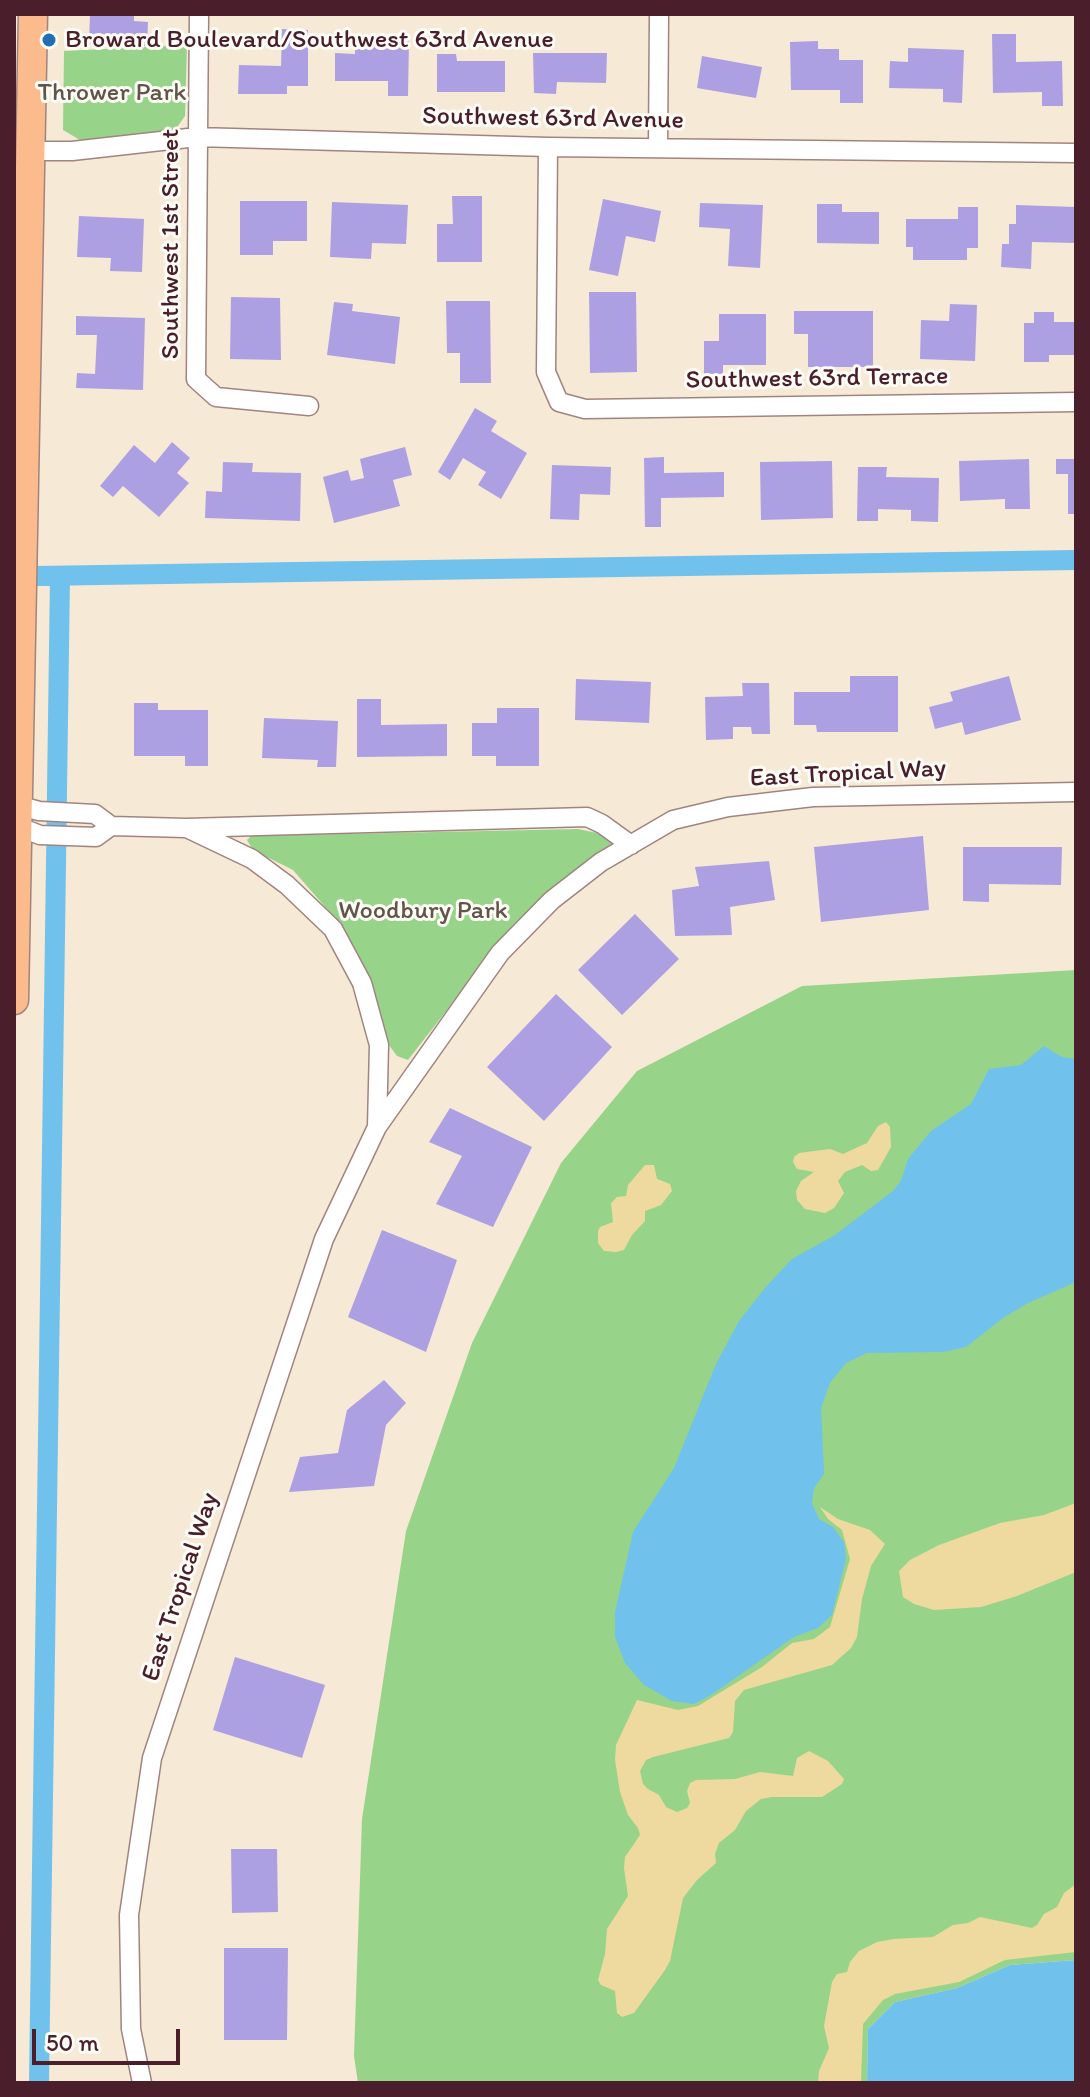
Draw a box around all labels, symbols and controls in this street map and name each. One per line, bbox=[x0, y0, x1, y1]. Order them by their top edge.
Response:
place label: Broward Boulevard/Southwest 63rd Avenue bbox=[65, 24, 554, 56]
marker: Broward Boulevard/Southwest 63rd Avenue bbox=[40, 31, 58, 49]
park label: Thrower Park bbox=[37, 77, 187, 109]
street label: Southwest 63rd Avenue bbox=[422, 101, 684, 137]
street label: Southwest 1st Street bbox=[155, 129, 187, 359]
street label: Southwest 63rd Terrace bbox=[685, 361, 949, 397]
street label: East Tropical Way bbox=[749, 753, 947, 795]
park label: Woodbury Park bbox=[338, 895, 508, 927]
street label: East Tropical Way bbox=[136, 1489, 226, 1685]
scale bar bbox=[36, 2013, 184, 2063]
text: 50 m bbox=[46, 2028, 99, 2057]

